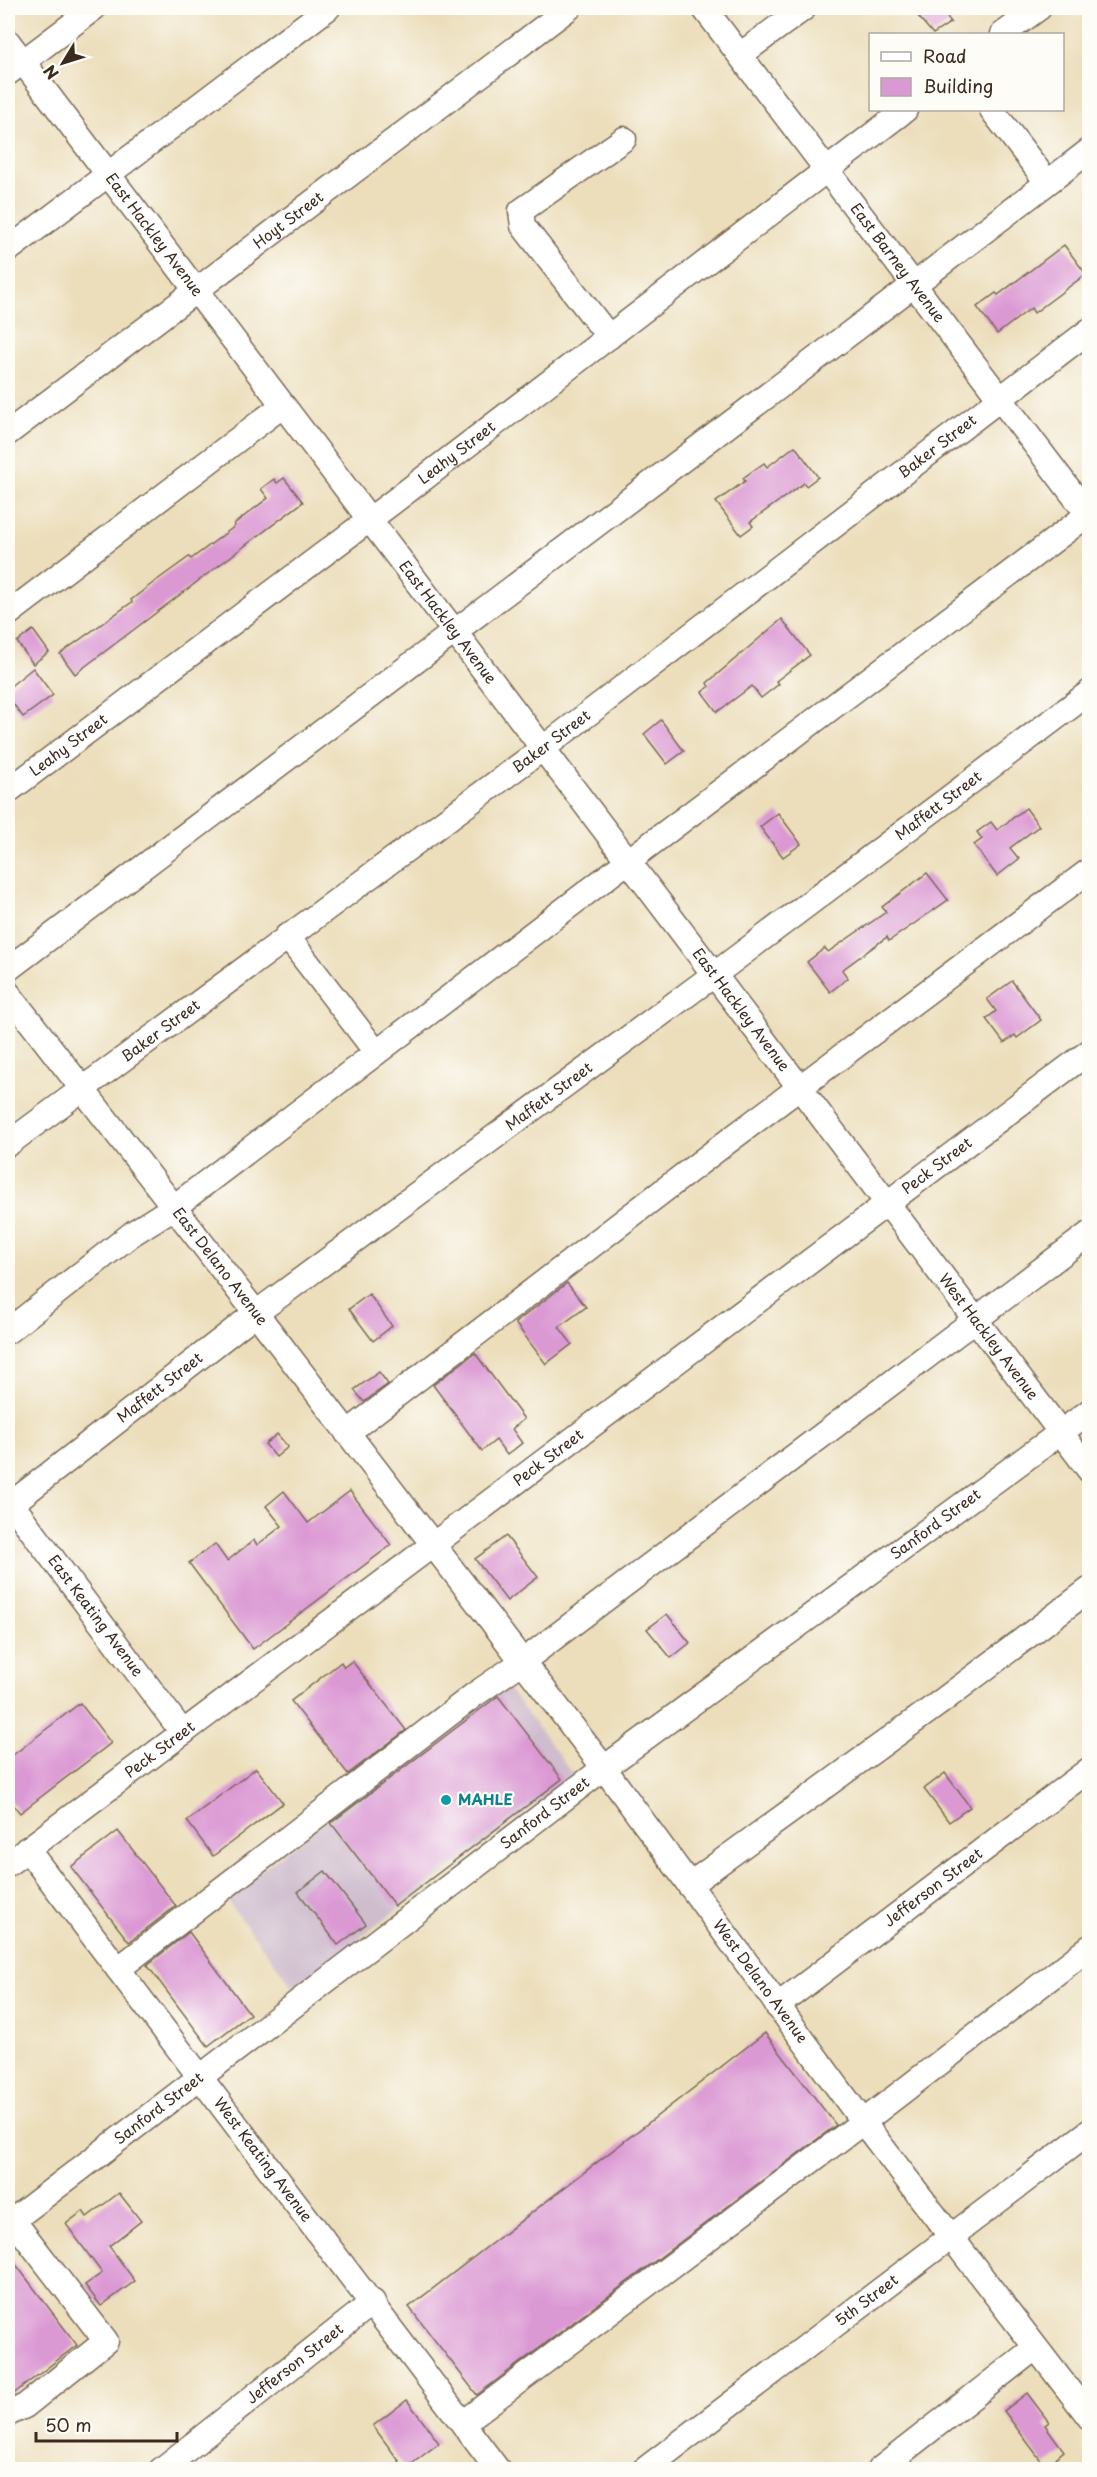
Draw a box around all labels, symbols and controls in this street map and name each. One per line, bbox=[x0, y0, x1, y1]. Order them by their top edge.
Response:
north arrow bbox=[33, 33, 93, 93]
legend bbox=[869, 33, 1064, 111]
text: Road bbox=[923, 42, 967, 69]
text: N bbox=[37, 60, 64, 85]
text: Building bbox=[923, 72, 993, 99]
street label: East Hackley Avenue bbox=[101, 167, 210, 301]
street label: Hoyt Street bbox=[248, 185, 328, 254]
street label: East Barney Avenue bbox=[846, 197, 951, 327]
street label: Baker Street bbox=[892, 408, 981, 483]
street label: Leahy Street bbox=[412, 415, 500, 489]
street label: East Hackley Avenue bbox=[394, 555, 503, 688]
street label: Baker Street bbox=[506, 703, 595, 778]
street label: Leahy Street bbox=[24, 707, 112, 781]
street label: Maffett Street bbox=[889, 764, 986, 845]
street label: East Hackley Avenue bbox=[688, 942, 796, 1076]
street label: Baker Street bbox=[115, 993, 204, 1067]
street label: Maffett Street bbox=[500, 1055, 597, 1135]
street label: Peck Street bbox=[896, 1131, 976, 1199]
street label: East Delano Avenue bbox=[168, 1202, 274, 1329]
street label: West Hackley Avenue bbox=[934, 1268, 1045, 1404]
street label: Maffett Street bbox=[111, 1346, 207, 1427]
street label: Peck Street bbox=[507, 1423, 588, 1491]
street label: Sanford Street bbox=[885, 1482, 985, 1564]
street label: East Keating Avenue bbox=[43, 1549, 150, 1681]
street label: Peck Street bbox=[119, 1715, 199, 1783]
street label: Sanford Street bbox=[494, 1770, 594, 1854]
place label: MAHLE bbox=[458, 1787, 513, 1810]
marker: MAHLE bbox=[439, 1793, 453, 1807]
street label: Jefferson Street bbox=[878, 1842, 987, 1931]
street label: West Delano Avenue bbox=[708, 1914, 814, 2047]
street label: Sanford Street bbox=[108, 2066, 208, 2149]
street label: West Keating Avenue bbox=[209, 2092, 319, 2226]
street label: 5th Street bbox=[830, 2268, 902, 2331]
street label: Jefferson Street bbox=[240, 2317, 348, 2408]
scale bar bbox=[36, 2405, 177, 2443]
text: 50 m bbox=[45, 2411, 92, 2438]

